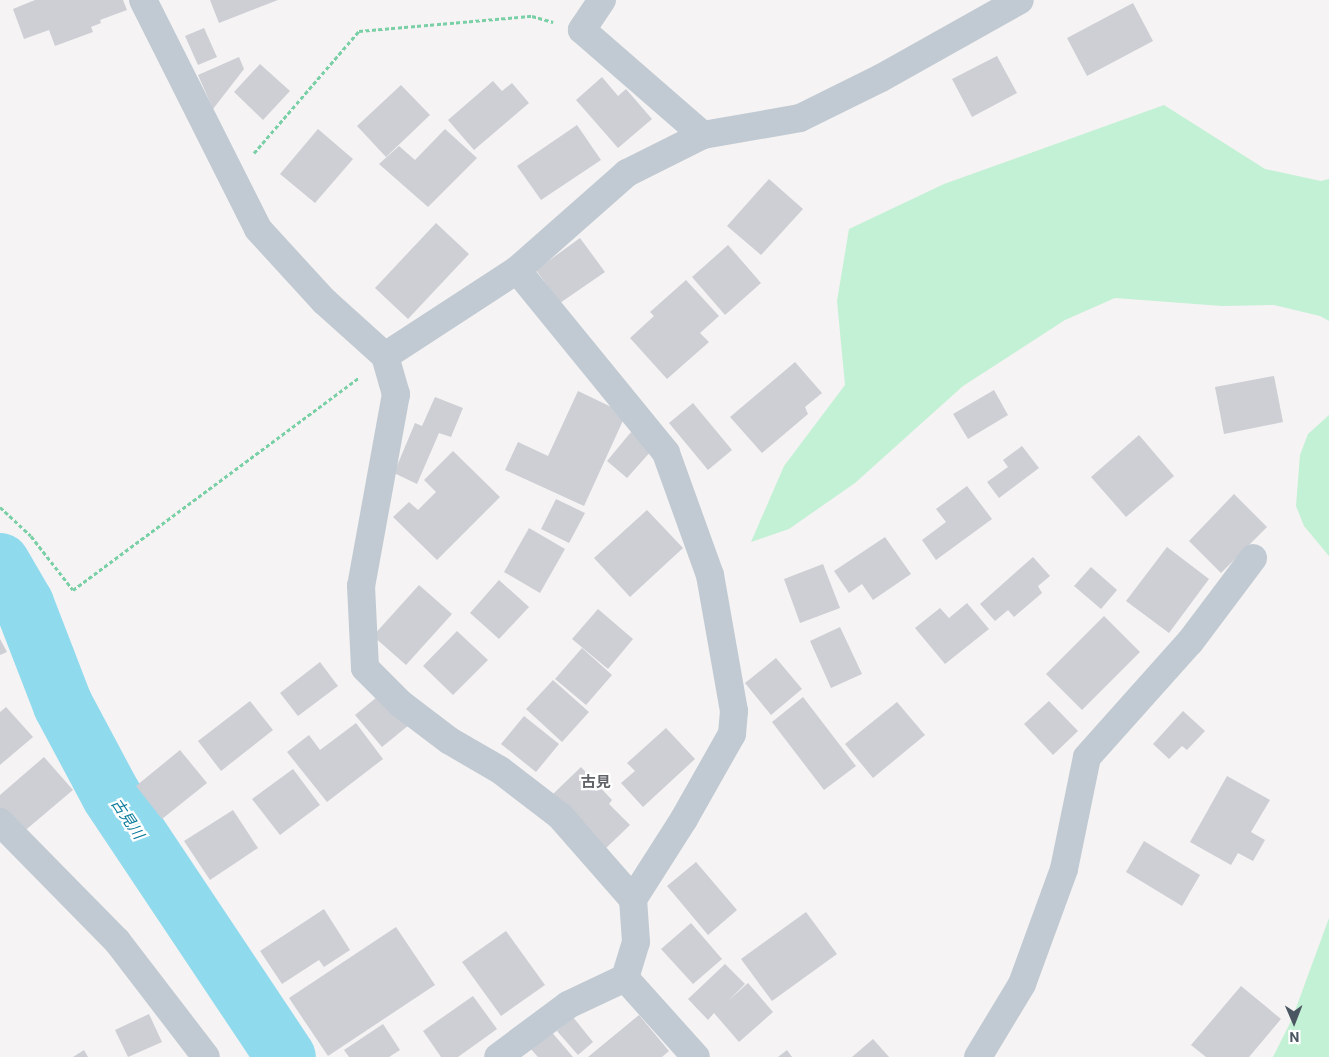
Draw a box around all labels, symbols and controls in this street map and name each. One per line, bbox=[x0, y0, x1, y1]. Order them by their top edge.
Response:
district label: 古見 bbox=[581, 774, 611, 792]
water label: 古見川 bbox=[107, 795, 147, 843]
north arrow bbox=[1269, 997, 1319, 1047]
text: N bbox=[1289, 1029, 1299, 1045]

